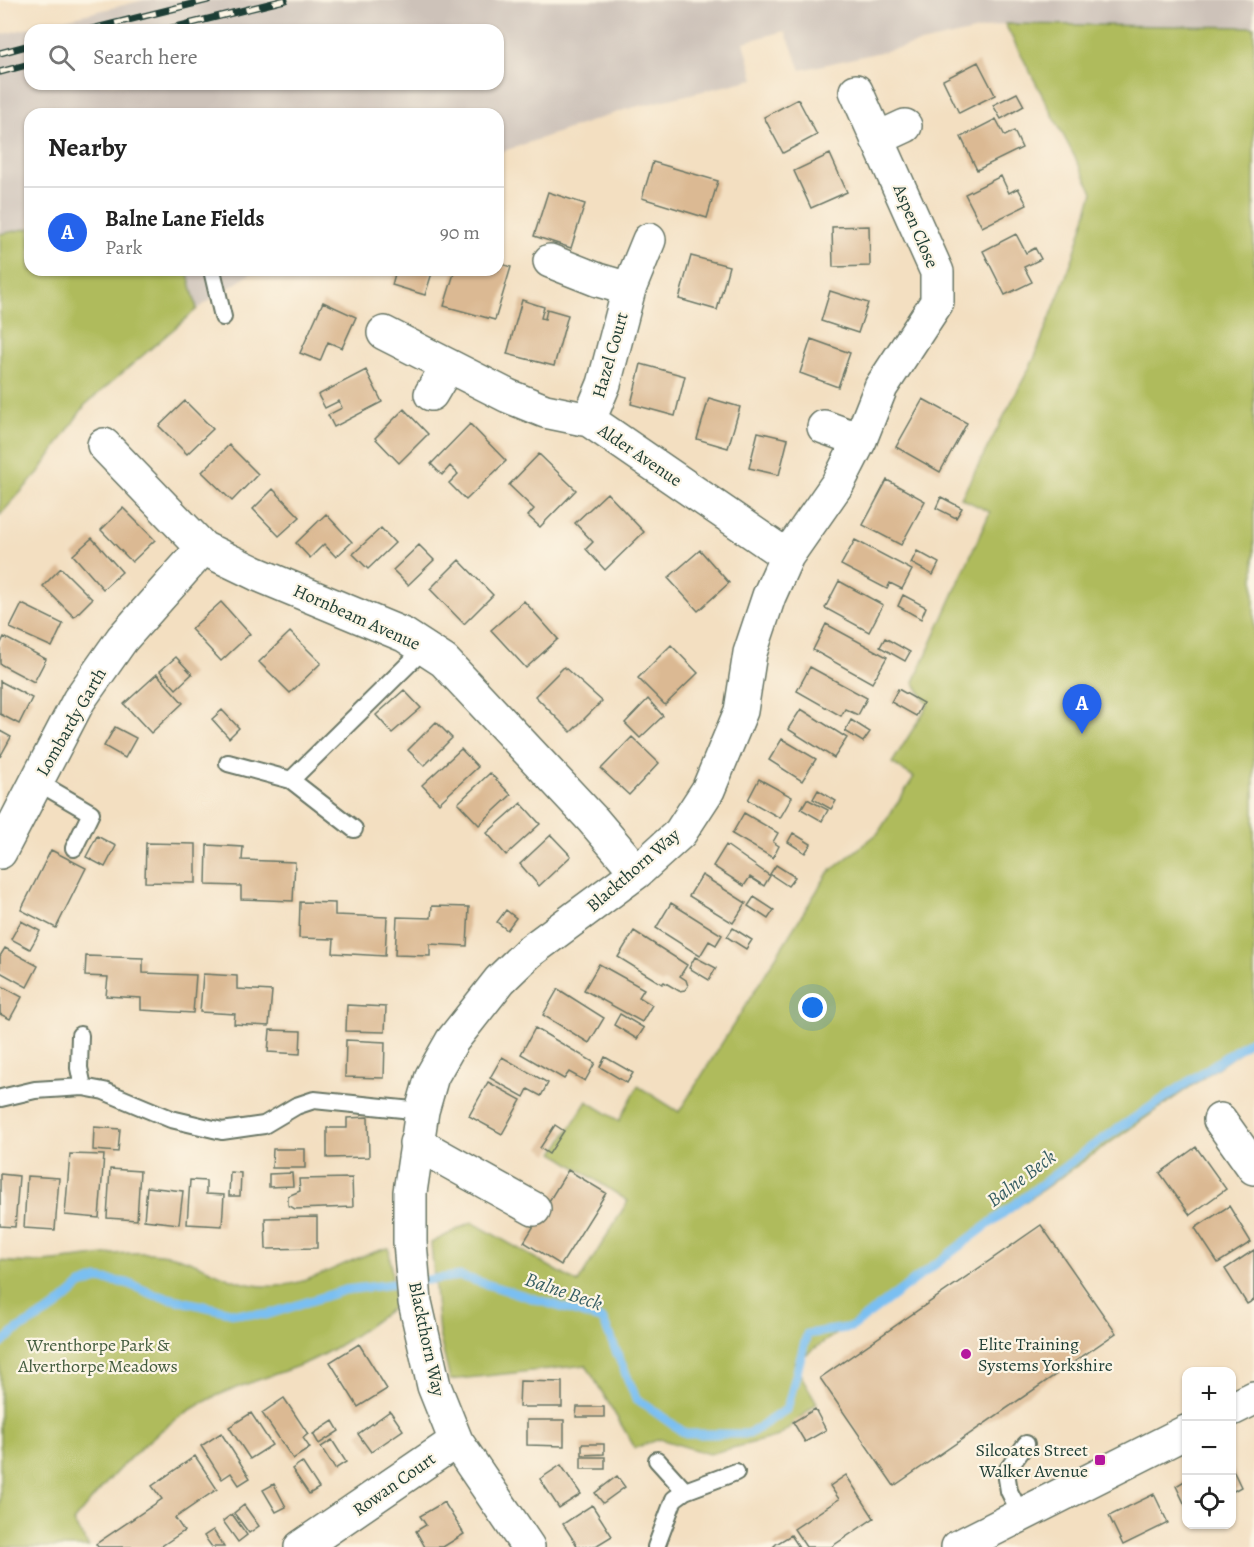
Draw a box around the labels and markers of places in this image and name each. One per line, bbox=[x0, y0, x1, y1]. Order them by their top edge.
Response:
pin: A bbox=[1062, 684, 1102, 734]
place label: Elite Training Systems Yorkshire bbox=[978, 1332, 1113, 1377]
marker: Elite Training Systems Yorkshire bbox=[959, 1347, 973, 1361]
place label: Silcoates Street Walker Avenue bbox=[975, 1438, 1088, 1483]
marker: Silcoates Street Walker Avenue bbox=[1093, 1453, 1107, 1467]

